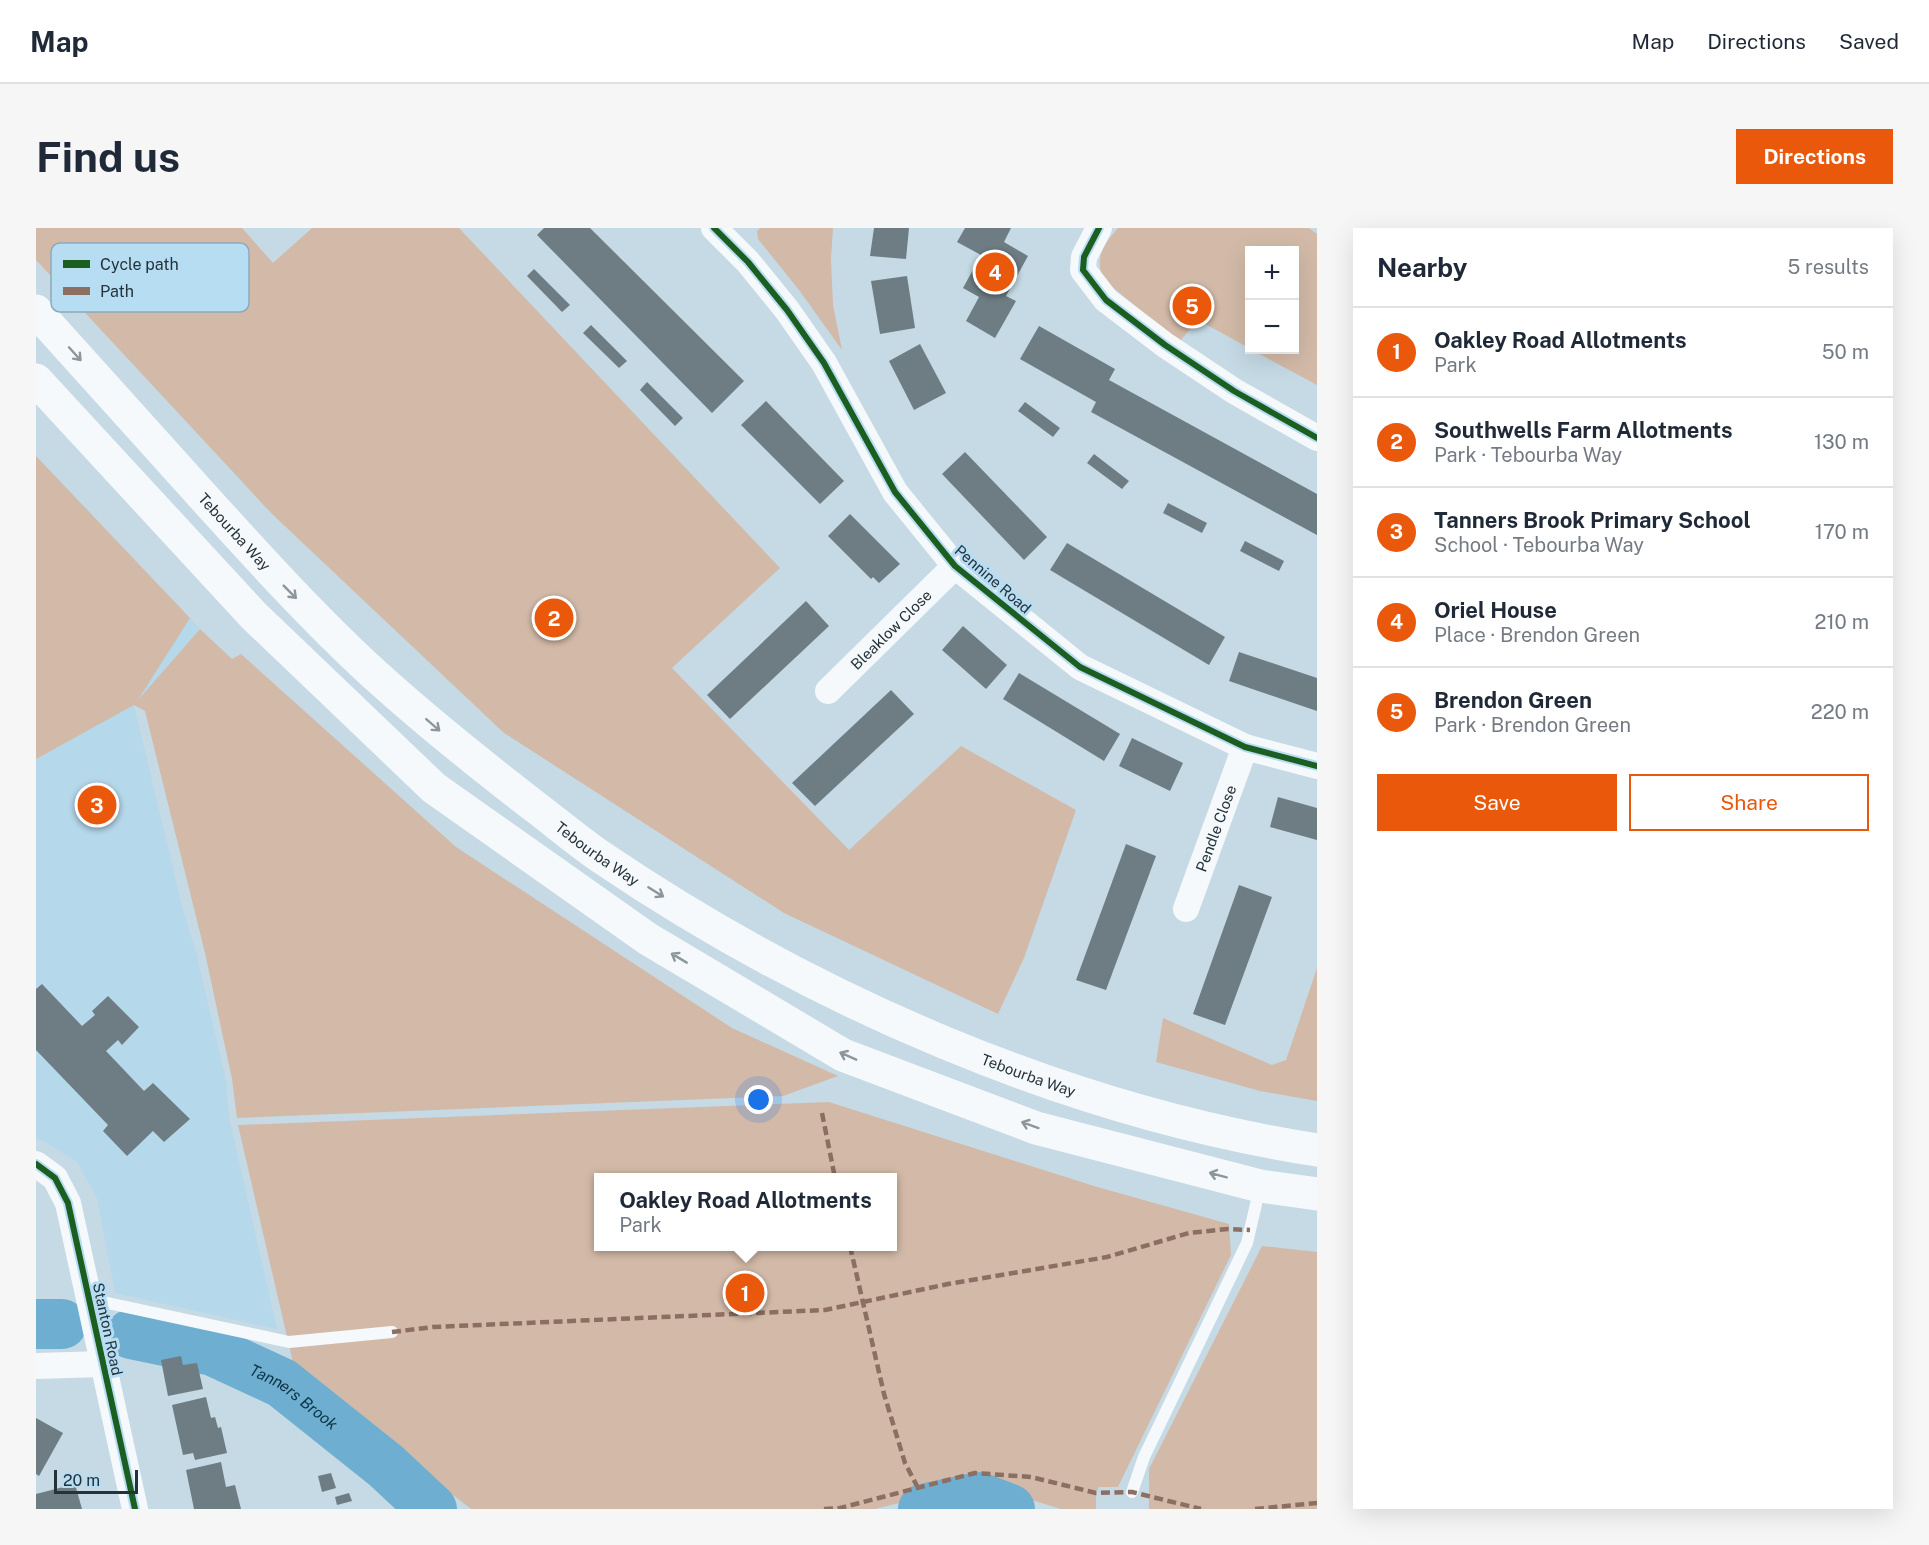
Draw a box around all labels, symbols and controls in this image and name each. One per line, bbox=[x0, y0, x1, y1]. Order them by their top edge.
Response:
text: Map bbox=[30, 25, 89, 58]
text: Map bbox=[1632, 29, 1674, 54]
text: Directions bbox=[1707, 29, 1806, 54]
text: Saved bbox=[1839, 29, 1899, 54]
button: Directions bbox=[1736, 129, 1893, 184]
text: Find us bbox=[36, 132, 180, 181]
legend bbox=[51, 243, 249, 312]
map controls bbox=[1245, 246, 1299, 354]
button: + bbox=[1245, 246, 1299, 300]
pin: 4 bbox=[976, 250, 1014, 294]
text: Nearby bbox=[1377, 252, 1467, 283]
text: Cycle path bbox=[100, 255, 179, 274]
text: 5 results bbox=[1787, 255, 1869, 279]
text: Path bbox=[100, 282, 134, 301]
pin: 5 bbox=[1172, 284, 1212, 328]
button: − bbox=[1245, 300, 1299, 354]
text: Oakley Road Allotments bbox=[1434, 327, 1687, 353]
text: 1 bbox=[1392, 340, 1401, 364]
text: 50 m bbox=[1822, 340, 1869, 364]
one-way arrow bbox=[68, 346, 82, 361]
text: Park bbox=[1434, 353, 1477, 377]
text: Southwells Farm Allotments bbox=[1434, 417, 1733, 443]
text: 2 bbox=[1390, 430, 1403, 454]
text: 130 m bbox=[1814, 430, 1869, 454]
text: Park · Tebourba Way bbox=[1434, 443, 1622, 467]
street label: Tebourba Way bbox=[195, 489, 275, 574]
text: Tanners Brook Primary School bbox=[1434, 507, 1751, 533]
text: 3 bbox=[1390, 520, 1403, 544]
text: 170 m bbox=[1815, 520, 1869, 544]
text: School · Tebourba Way bbox=[1434, 533, 1644, 557]
street label: Pennine Road bbox=[951, 541, 1035, 617]
one-way arrow bbox=[283, 585, 298, 600]
street label: Bleaklow Close bbox=[847, 586, 935, 673]
pin: 2 bbox=[534, 596, 574, 640]
text: Oriel House bbox=[1434, 597, 1557, 623]
text: 4 bbox=[1390, 610, 1403, 634]
text: 210 m bbox=[1815, 610, 1869, 634]
text: Place · Brendon Green bbox=[1434, 623, 1640, 647]
text: Brendon Green bbox=[1434, 687, 1592, 713]
text: 5 bbox=[1390, 700, 1403, 724]
text: 220 m bbox=[1811, 700, 1869, 724]
text: Park · Brendon Green bbox=[1434, 713, 1631, 737]
one-way arrow bbox=[425, 718, 440, 732]
button: Save bbox=[1377, 774, 1617, 831]
button: Share bbox=[1629, 774, 1869, 831]
pin: 3 bbox=[78, 782, 116, 828]
street label: Pendle Close bbox=[1192, 783, 1239, 874]
street label: Tebourba Way bbox=[552, 818, 643, 889]
one-way arrow bbox=[647, 886, 664, 898]
one-way arrow bbox=[671, 952, 688, 964]
one-way arrow bbox=[839, 1050, 857, 1062]
street label: Tebourba Way bbox=[979, 1050, 1078, 1099]
your location bbox=[744, 1085, 773, 1114]
one-way arrow bbox=[1021, 1119, 1040, 1130]
one-way arrow bbox=[1209, 1169, 1228, 1181]
popup bbox=[594, 1173, 897, 1251]
text: Oakley Road Allotments bbox=[619, 1187, 872, 1213]
text: Park bbox=[619, 1213, 662, 1237]
pin: 1 bbox=[726, 1270, 764, 1316]
street label: Stanton Road bbox=[90, 1281, 126, 1377]
water label: Tanners Brook bbox=[247, 1360, 342, 1434]
scale bar bbox=[54, 1467, 138, 1494]
text: 20 m bbox=[63, 1471, 100, 1490]

